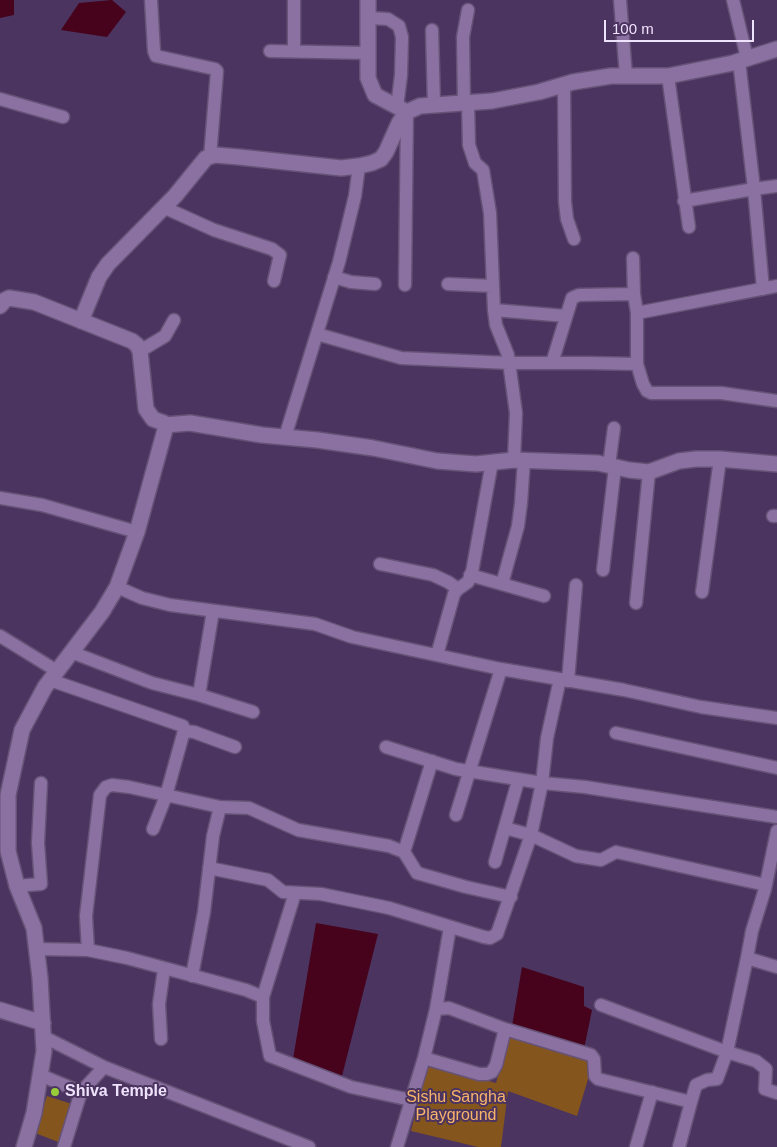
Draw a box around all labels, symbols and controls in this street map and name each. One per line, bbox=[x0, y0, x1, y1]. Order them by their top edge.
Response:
scale bar bbox=[607, 10, 757, 42]
text: 100 m bbox=[612, 20, 654, 37]
place label: Shiva Temple bbox=[65, 1082, 167, 1102]
marker: Shiva Temple bbox=[49, 1086, 61, 1098]
park label: Sishu Sangha Playground bbox=[406, 1088, 506, 1126]

